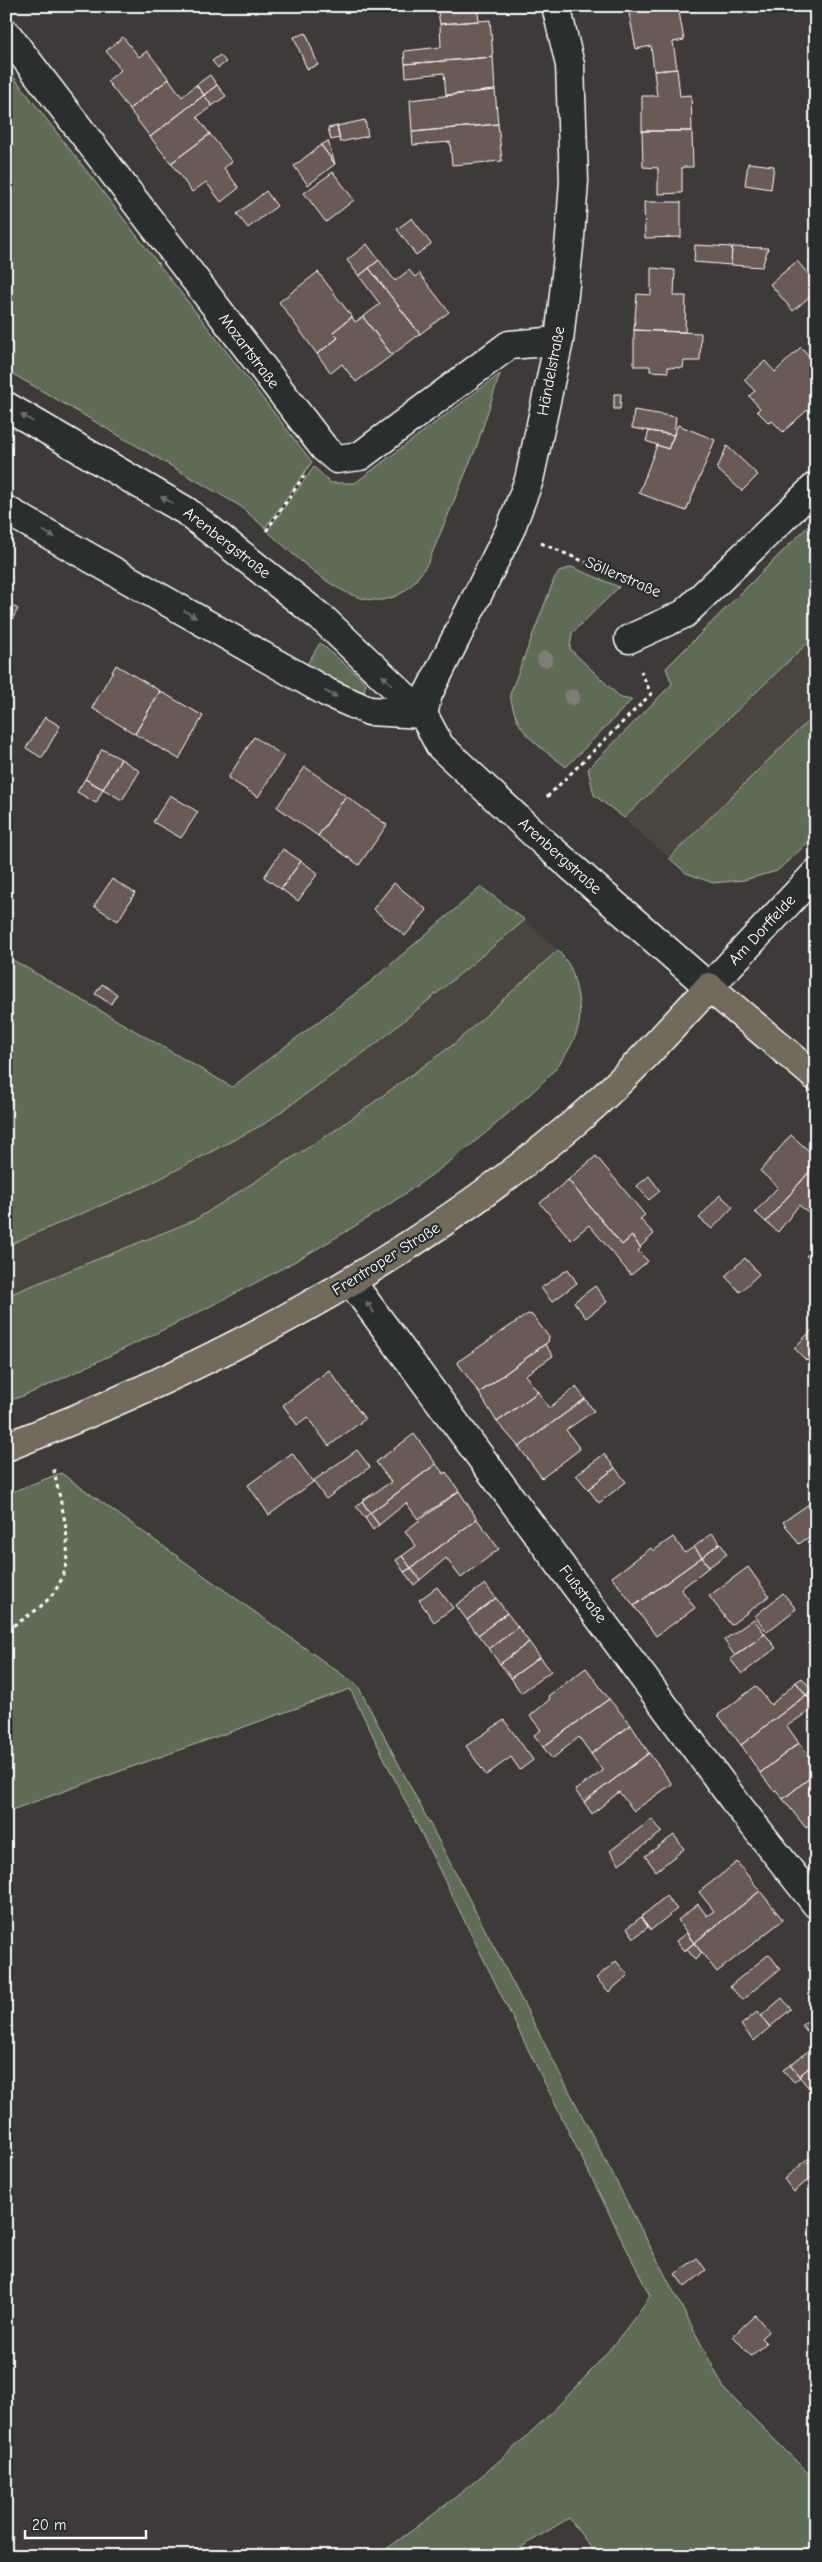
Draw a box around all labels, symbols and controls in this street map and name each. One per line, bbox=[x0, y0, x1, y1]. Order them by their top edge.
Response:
street label: Mozartstraße bbox=[215, 310, 283, 392]
street label: Händelstraße bbox=[534, 325, 568, 417]
one-way arrow bbox=[20, 414, 33, 423]
one-way arrow bbox=[160, 496, 175, 504]
street label: Arenbergstraße bbox=[180, 504, 274, 582]
one-way arrow bbox=[41, 530, 56, 538]
street label: Söllerstraße bbox=[582, 553, 664, 601]
one-way arrow bbox=[183, 610, 197, 618]
one-way arrow bbox=[382, 674, 394, 686]
one-way arrow bbox=[324, 691, 338, 699]
street label: Arenbergstraße bbox=[515, 814, 605, 898]
street label: Am Dorffelde bbox=[725, 891, 799, 969]
street label: Frentroper Straße bbox=[329, 1219, 443, 1299]
one-way arrow bbox=[365, 1300, 375, 1314]
street label: Fußstraße bbox=[555, 1562, 611, 1626]
scale bar bbox=[25, 2507, 146, 2539]
text: 20 m bbox=[32, 2516, 66, 2534]

